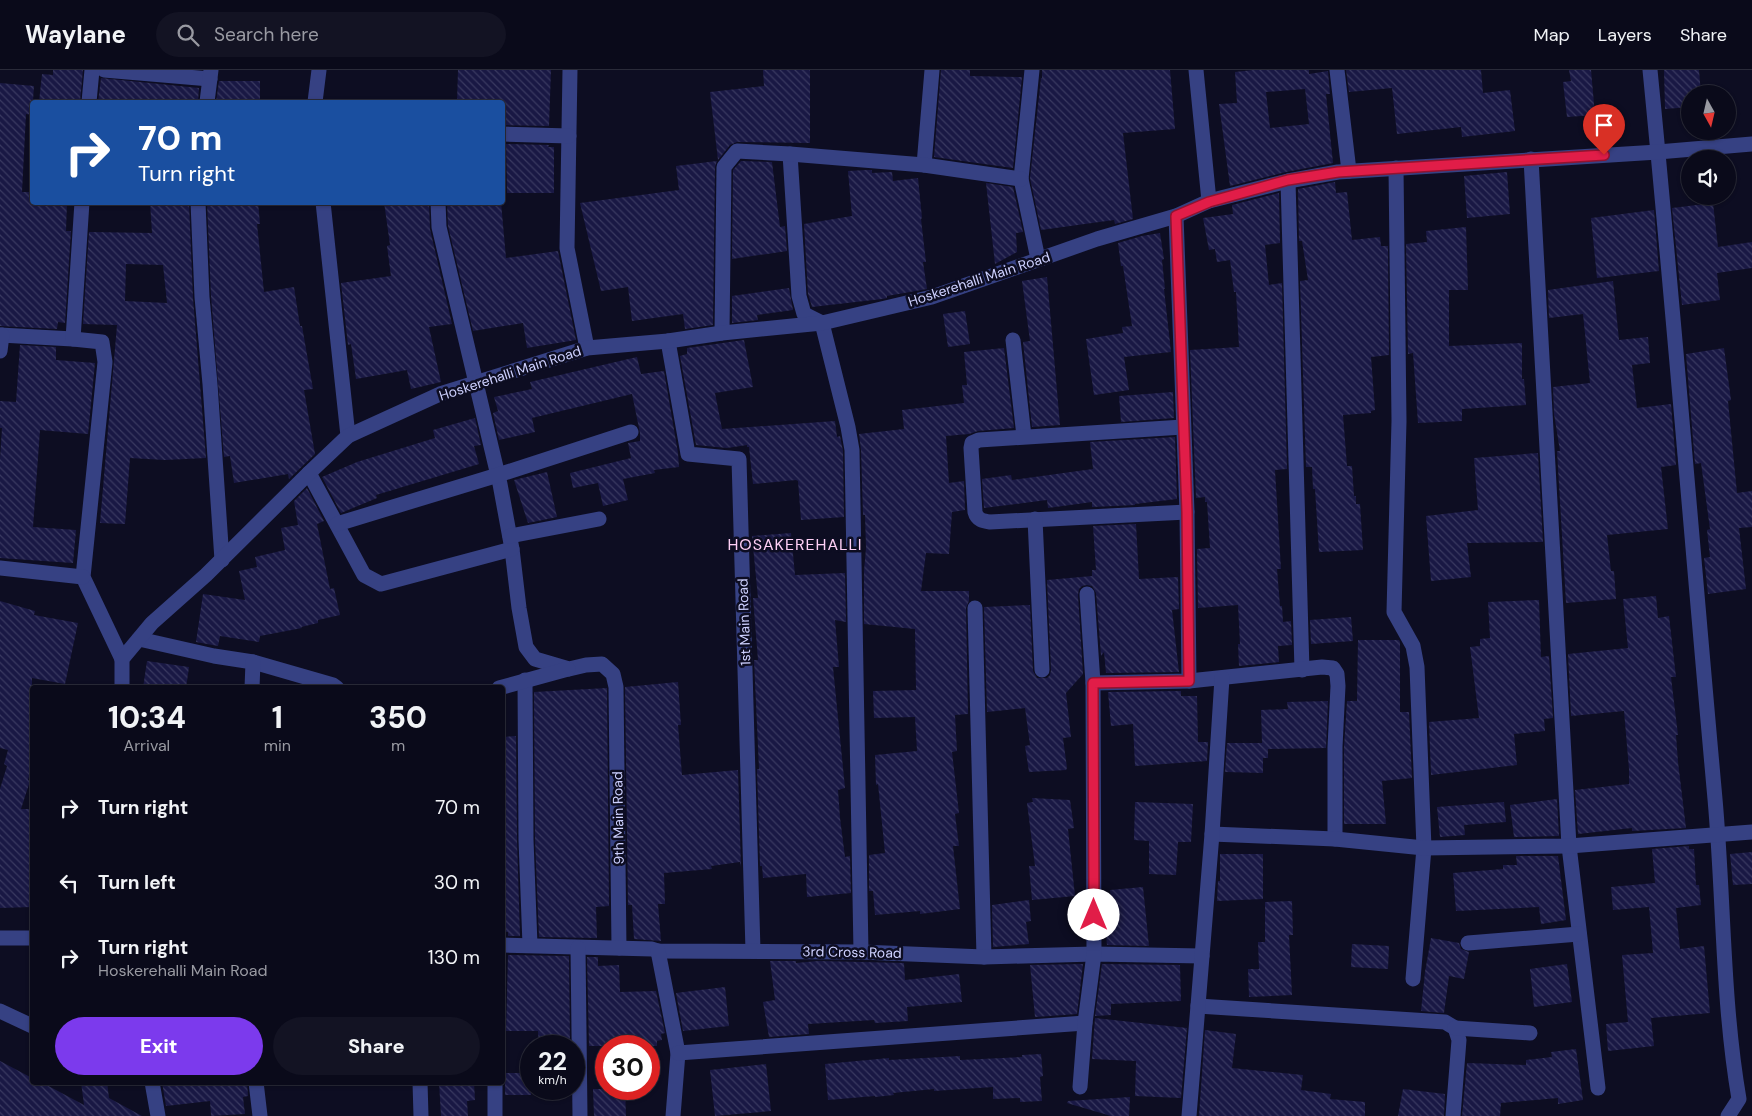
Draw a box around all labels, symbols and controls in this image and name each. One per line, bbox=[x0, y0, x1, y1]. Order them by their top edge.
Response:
search box bbox=[156, 12, 506, 57]
text: Waylane bbox=[25, 19, 126, 50]
icon: search bbox=[174, 21, 202, 49]
text: Search here bbox=[214, 22, 319, 47]
text: Map bbox=[1534, 23, 1570, 47]
text: Layers bbox=[1598, 23, 1652, 47]
text: Share bbox=[1680, 23, 1727, 47]
north arrow bbox=[1681, 85, 1736, 140]
map controls bbox=[1681, 85, 1736, 205]
pin bbox=[1583, 104, 1625, 155]
icon: arrive bbox=[1590, 111, 1618, 139]
text: 70 m bbox=[138, 115, 222, 161]
icon: right bbox=[55, 120, 120, 185]
button: sound bbox=[1681, 150, 1736, 205]
text: Turn right bbox=[138, 159, 235, 188]
street label: Hoskerehalli Main Road bbox=[906, 248, 1052, 310]
street label: Hoskerehalli Main Road bbox=[437, 342, 583, 404]
district label: HOSAKEREHALLI bbox=[727, 534, 863, 555]
street label: 1st Main Road bbox=[733, 578, 755, 666]
text: 10:34 bbox=[108, 698, 186, 737]
text: 1 bbox=[272, 698, 283, 737]
text: 350 bbox=[369, 698, 427, 737]
text: Arrival bbox=[124, 735, 170, 756]
text: min bbox=[264, 735, 291, 756]
text: m bbox=[391, 735, 405, 756]
street label: 9th Main Road bbox=[608, 771, 628, 865]
icon: right bbox=[55, 794, 83, 822]
text: Turn right bbox=[98, 795, 188, 820]
text: 70 m bbox=[435, 795, 480, 820]
icon: left bbox=[55, 869, 83, 897]
text: Turn left bbox=[98, 870, 176, 895]
text: 30 m bbox=[434, 870, 480, 895]
position arrow bbox=[1067, 888, 1119, 940]
text: Turn right bbox=[98, 935, 188, 960]
street label: 3rd Cross Road bbox=[802, 942, 902, 962]
icon: right bbox=[55, 944, 83, 972]
text: 130 m bbox=[428, 945, 480, 970]
text: Hoskerehalli Main Road bbox=[98, 960, 268, 981]
button: Exit bbox=[55, 1017, 263, 1075]
button: Share bbox=[273, 1017, 480, 1075]
speed limit sign: 30 bbox=[595, 1035, 660, 1100]
text: 22 bbox=[538, 1045, 567, 1078]
text: km/h bbox=[538, 1072, 567, 1088]

